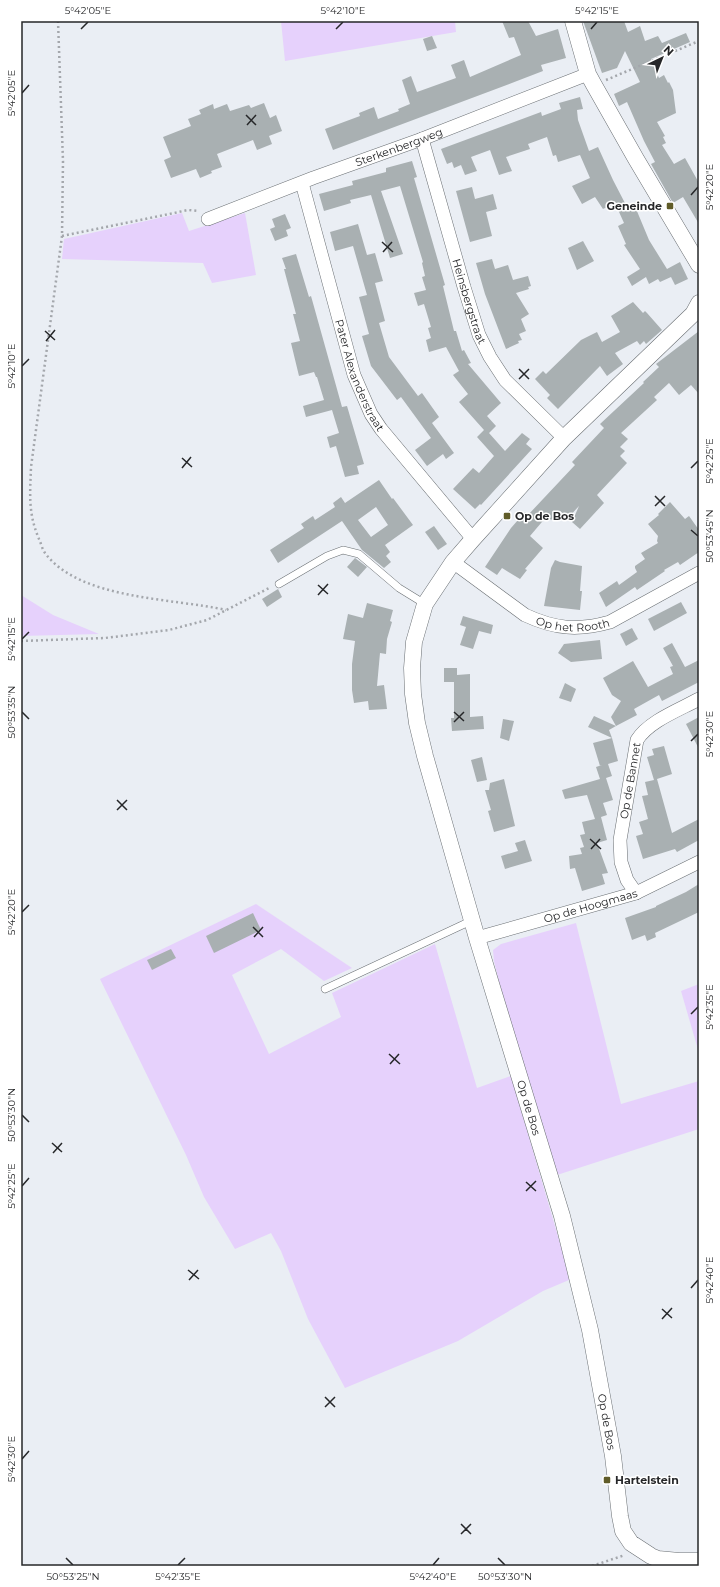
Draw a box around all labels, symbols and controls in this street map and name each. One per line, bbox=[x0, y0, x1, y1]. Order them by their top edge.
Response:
text: 5°42'05"E bbox=[65, 4, 111, 17]
text: 5°42'10"E bbox=[321, 4, 366, 17]
text: 5°42'15"E bbox=[575, 4, 619, 17]
north arrow bbox=[642, 38, 682, 78]
text: N bbox=[661, 43, 677, 59]
text: 5°42'05"E bbox=[5, 70, 18, 116]
street label: Sterkenbergweg bbox=[353, 125, 445, 169]
text: 5°42'20"E bbox=[703, 163, 716, 210]
place label: Geneinde bbox=[606, 199, 662, 213]
marker: Geneinde bbox=[665, 201, 675, 211]
street label: Heinsbergstraat bbox=[449, 257, 490, 347]
street label: Pater Alexanderstraat bbox=[332, 318, 388, 434]
text: 5°42'10"E bbox=[5, 343, 18, 388]
text: 5°42'25"E bbox=[703, 438, 716, 484]
place label: Op de Bos bbox=[515, 509, 574, 523]
text: 50°53'45"N bbox=[703, 509, 716, 563]
marker: Op de Bos bbox=[502, 511, 512, 521]
street label: Op het Rooth bbox=[534, 613, 611, 635]
text: 5°42'15"E bbox=[5, 617, 18, 661]
text: 50°53'35"N bbox=[5, 686, 18, 738]
text: 5°42'30"E bbox=[703, 710, 716, 757]
street label: Op de Bannet bbox=[617, 741, 644, 820]
street label: Op de Hoogmaas bbox=[542, 886, 640, 926]
text: 5°42'20"E bbox=[5, 888, 18, 935]
text: 5°42'35"E bbox=[703, 984, 716, 1030]
street label: Op de Bos bbox=[514, 1078, 544, 1138]
text: 50°53'30"N bbox=[5, 1088, 18, 1142]
text: 5°42'25"E bbox=[5, 1163, 18, 1209]
text: 5°42'40"E bbox=[703, 1256, 716, 1303]
street label: Op de Bos bbox=[595, 1392, 619, 1452]
text: 5°42'30"E bbox=[5, 1435, 18, 1482]
place label: Hartelstein bbox=[615, 1473, 679, 1487]
marker: Hartelstein bbox=[602, 1475, 612, 1485]
text: 50°53'25"N bbox=[46, 1570, 100, 1583]
text: 5°42'35"E bbox=[155, 1570, 201, 1583]
text: 5°42'40"E bbox=[410, 1570, 457, 1583]
text: 50°53'30"N bbox=[478, 1570, 532, 1583]

